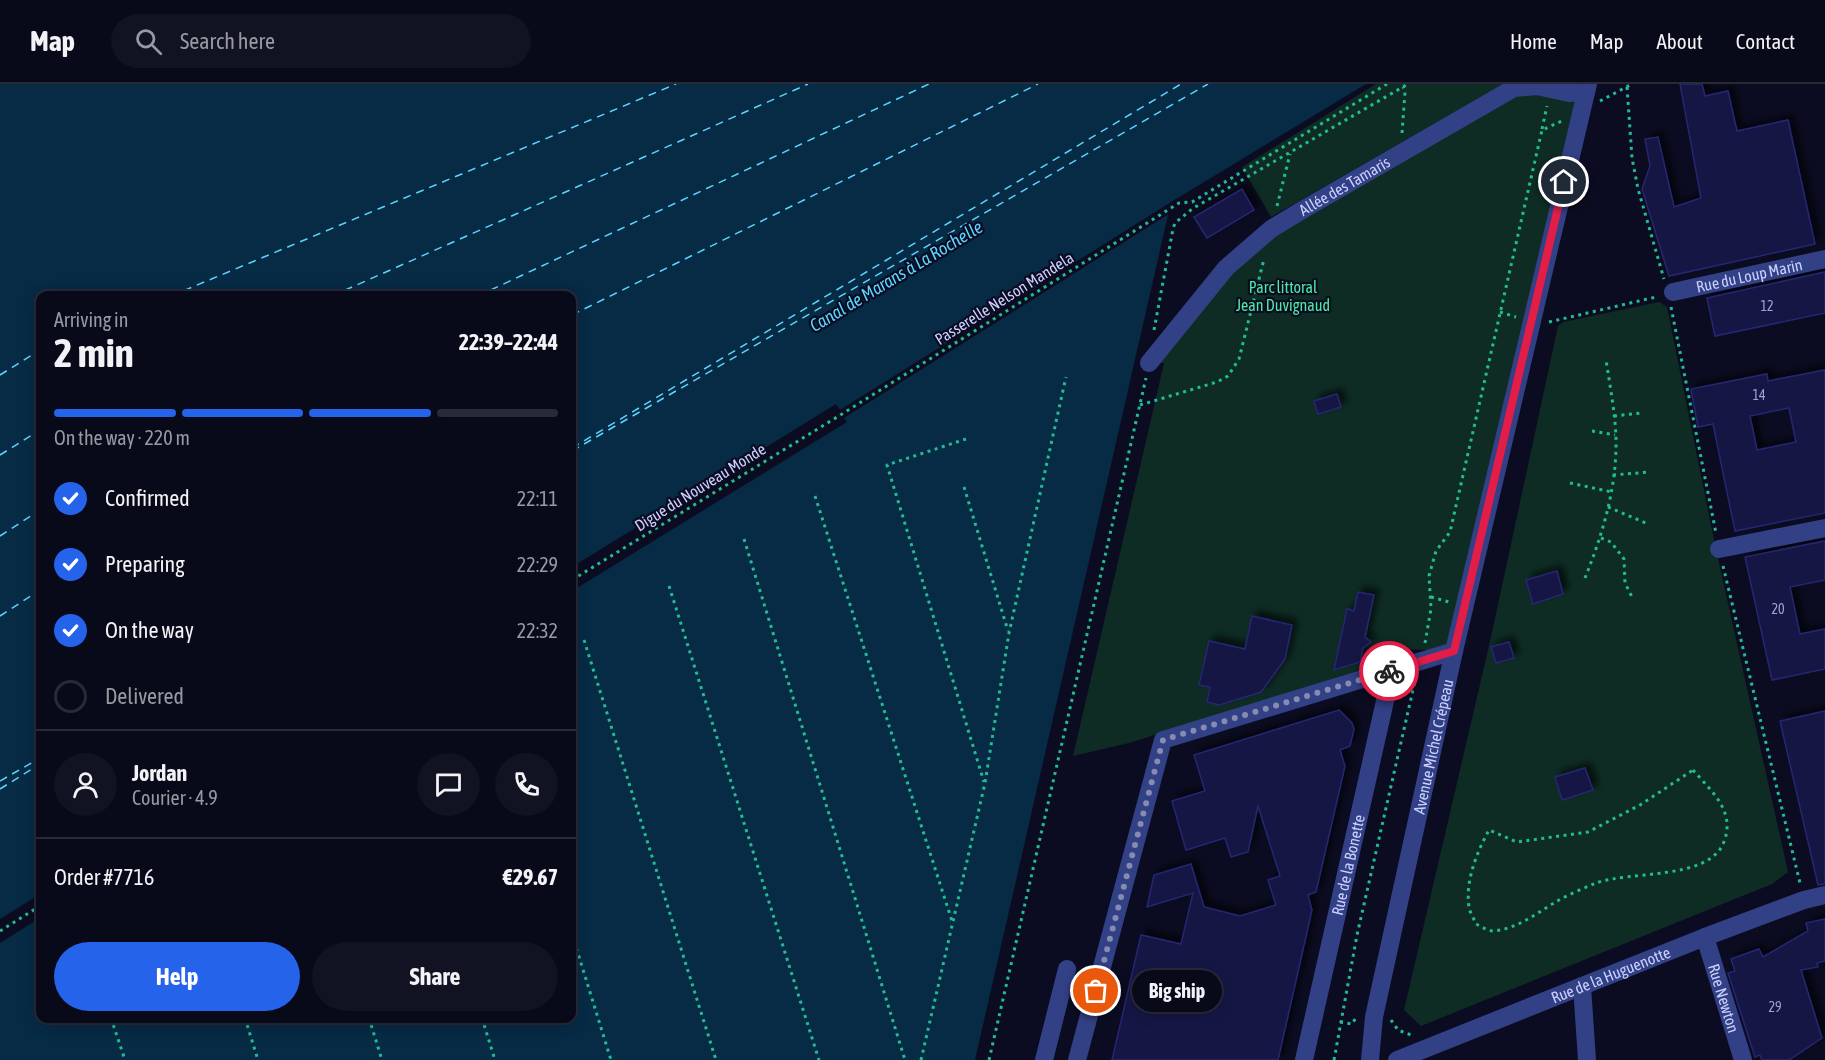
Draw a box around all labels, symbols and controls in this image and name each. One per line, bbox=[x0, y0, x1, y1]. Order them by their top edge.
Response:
search box bbox=[111, 14, 531, 68]
text: Map bbox=[30, 25, 75, 57]
icon: search bbox=[132, 25, 165, 58]
text: Search here bbox=[180, 28, 275, 54]
text: Home bbox=[1510, 29, 1557, 53]
text: Map bbox=[1590, 29, 1624, 53]
text: About bbox=[1657, 29, 1703, 53]
text: Contact bbox=[1736, 29, 1795, 53]
street label: Allée des Tamaris bbox=[1296, 152, 1393, 219]
pin bbox=[1538, 156, 1589, 207]
icon: home bbox=[1547, 165, 1580, 198]
water label: Canal de Marans à La Rochelle bbox=[806, 216, 986, 336]
street label: Passerelle Nelson Mandela bbox=[931, 248, 1077, 348]
street label: Rue du Loup Marin bbox=[1694, 255, 1804, 296]
park label: Parc littoral Jean Duvignaud bbox=[1236, 278, 1330, 315]
house number: 12 bbox=[1760, 298, 1774, 314]
text: Arriving in bbox=[54, 308, 128, 331]
text: 22:39–22:44 bbox=[459, 329, 558, 355]
text: 2 min bbox=[54, 331, 134, 375]
house number: 14 bbox=[1752, 387, 1766, 403]
text: On the way · 220 m bbox=[54, 426, 190, 449]
street label: Digue du Nouveau Monde bbox=[631, 439, 769, 535]
icon: check bbox=[54, 482, 87, 515]
text: Confirmed bbox=[105, 485, 190, 511]
text: 22:11 bbox=[517, 487, 558, 510]
icon: check bbox=[54, 548, 87, 581]
text: Preparing bbox=[105, 551, 185, 577]
text: 22:29 bbox=[517, 553, 558, 576]
house number: 20 bbox=[1771, 601, 1785, 617]
icon: check bbox=[54, 614, 87, 647]
text: On the way bbox=[105, 617, 194, 643]
text: 22:32 bbox=[517, 619, 558, 642]
courier bbox=[1359, 641, 1419, 701]
icon: bike bbox=[1373, 655, 1406, 688]
street label: Avenue Michel Crépeau bbox=[1410, 677, 1457, 816]
text: Delivered bbox=[105, 683, 184, 709]
button: person bbox=[54, 753, 117, 816]
button: chat bbox=[417, 753, 480, 816]
button: phone bbox=[495, 753, 558, 816]
text: Jordan bbox=[132, 760, 187, 786]
text: Courier · 4.9 bbox=[132, 786, 218, 809]
street label: Rue de la Bonette bbox=[1328, 813, 1368, 917]
text: Order #7716 bbox=[54, 864, 154, 890]
text: €29.67 bbox=[503, 864, 558, 890]
button: Help bbox=[54, 942, 300, 1011]
button: Share bbox=[312, 942, 558, 1011]
street label: Rue de la Huguenotte bbox=[1548, 943, 1673, 1007]
street label: Rue Newton bbox=[1705, 962, 1743, 1035]
pin bbox=[1070, 965, 1121, 1016]
callout: Big ship bbox=[1132, 970, 1222, 1012]
icon: bag bbox=[1079, 974, 1112, 1007]
text: Big ship bbox=[1149, 979, 1205, 1002]
house number: 29 bbox=[1768, 999, 1782, 1015]

